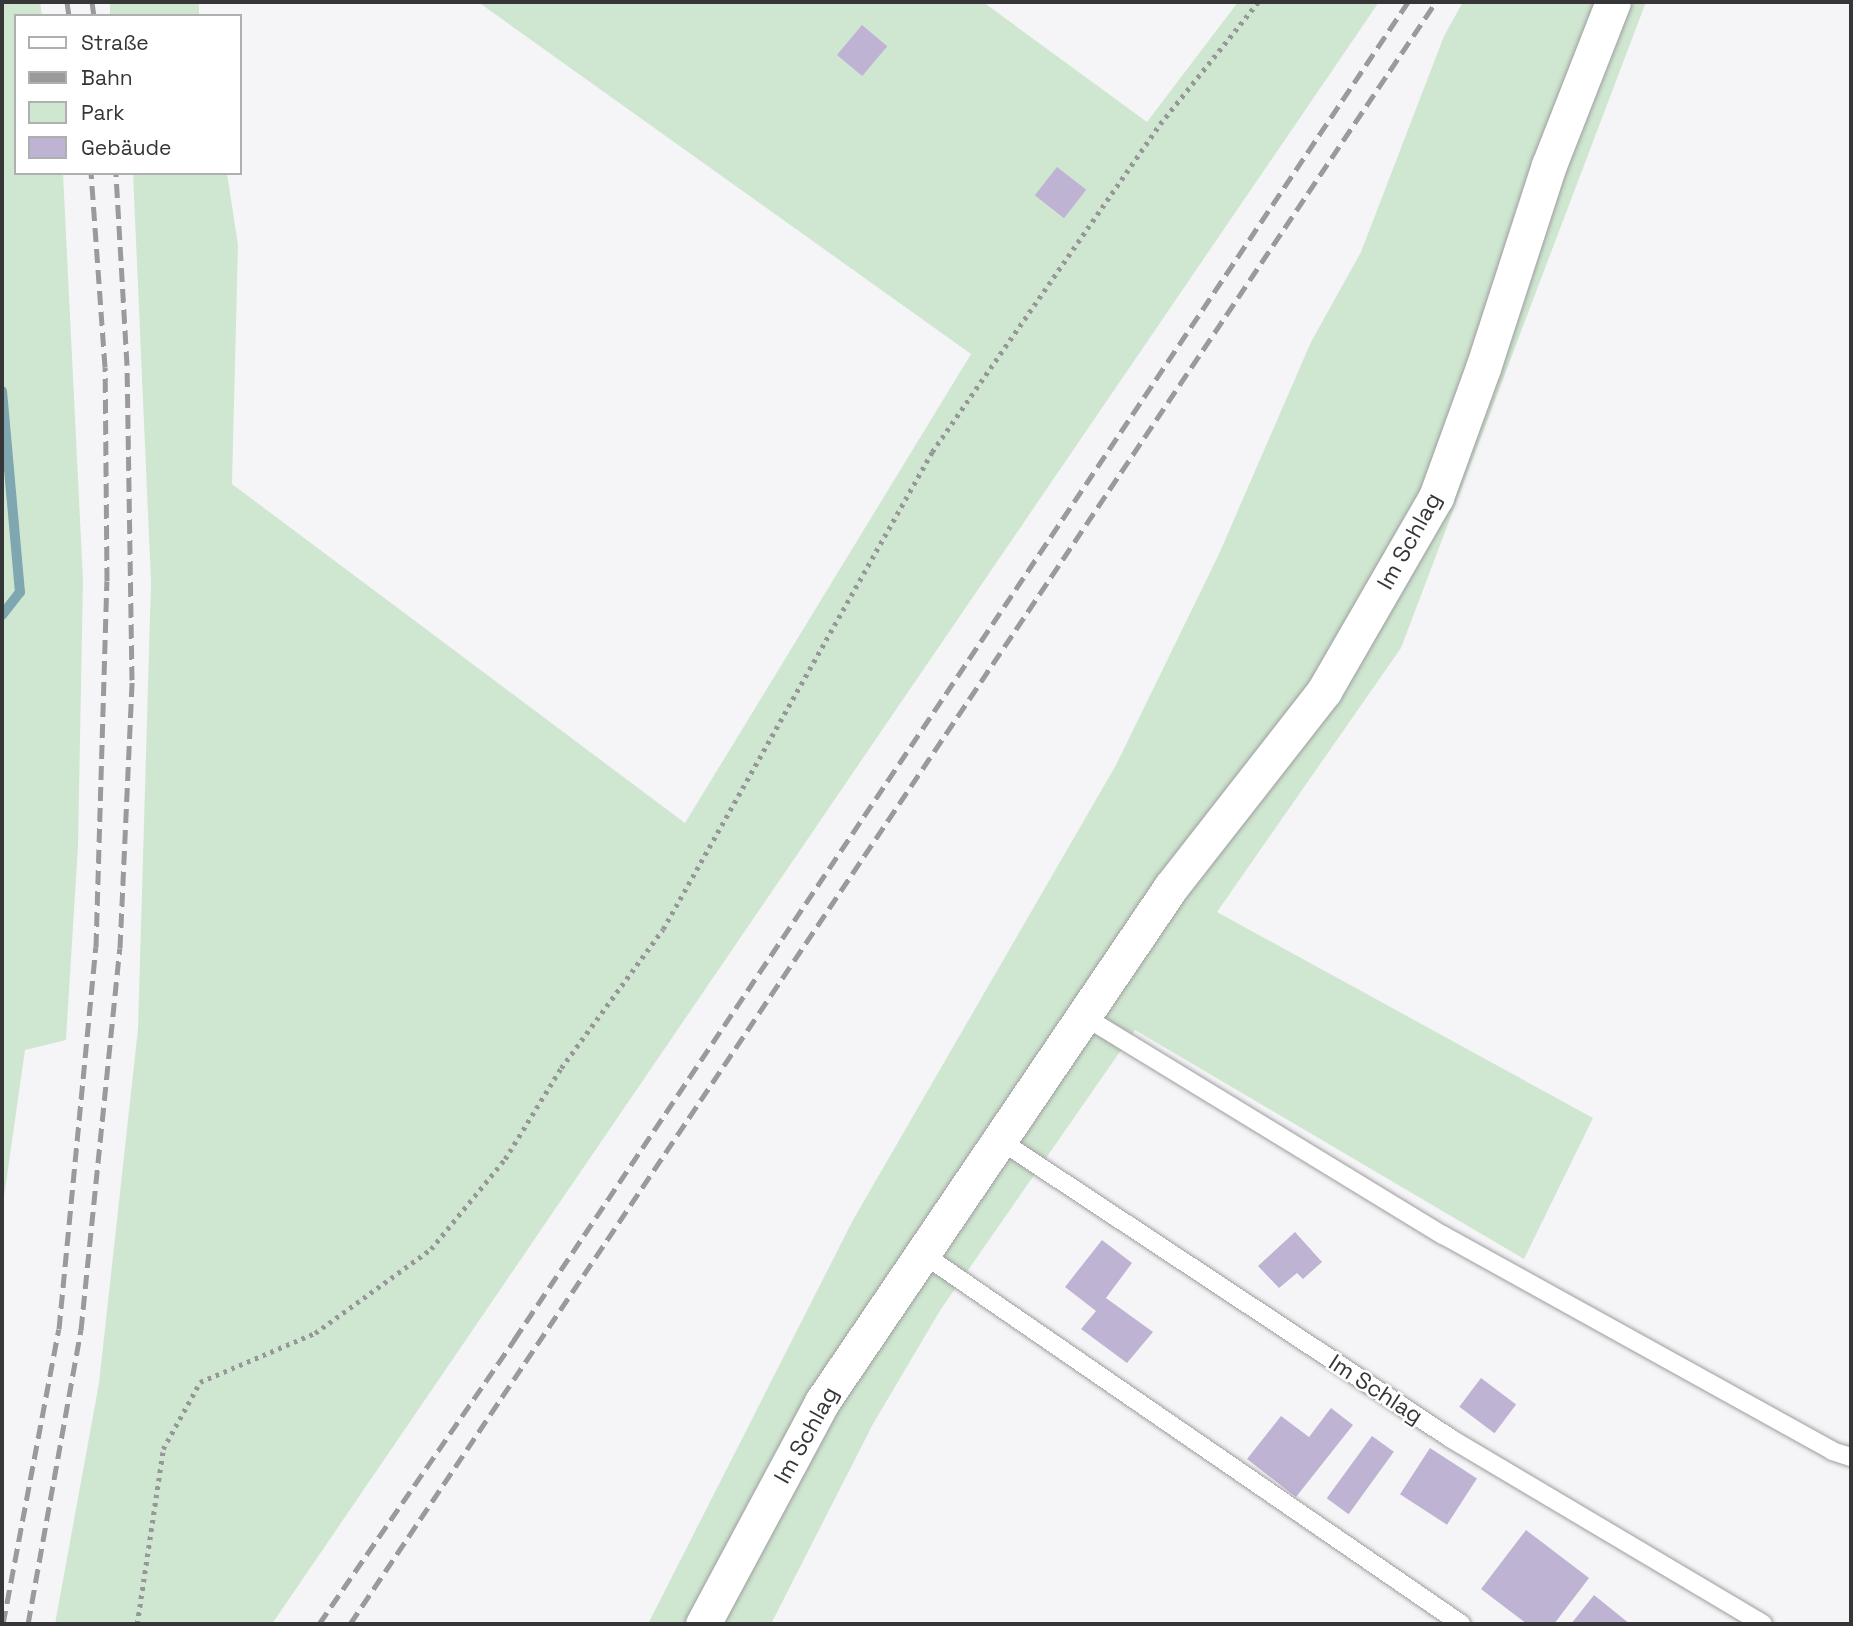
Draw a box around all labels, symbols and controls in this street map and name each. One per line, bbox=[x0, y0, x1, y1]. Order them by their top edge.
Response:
legend bbox=[14, 14, 242, 175]
text: Straße bbox=[81, 29, 149, 56]
text: Bahn bbox=[81, 64, 133, 91]
text: Park bbox=[81, 99, 125, 126]
text: Gebäude bbox=[81, 134, 171, 161]
street label: Im Schlag bbox=[1371, 488, 1447, 594]
street label: Im Schlag bbox=[1324, 1348, 1428, 1430]
street label: Im Schlag bbox=[768, 1382, 844, 1488]

